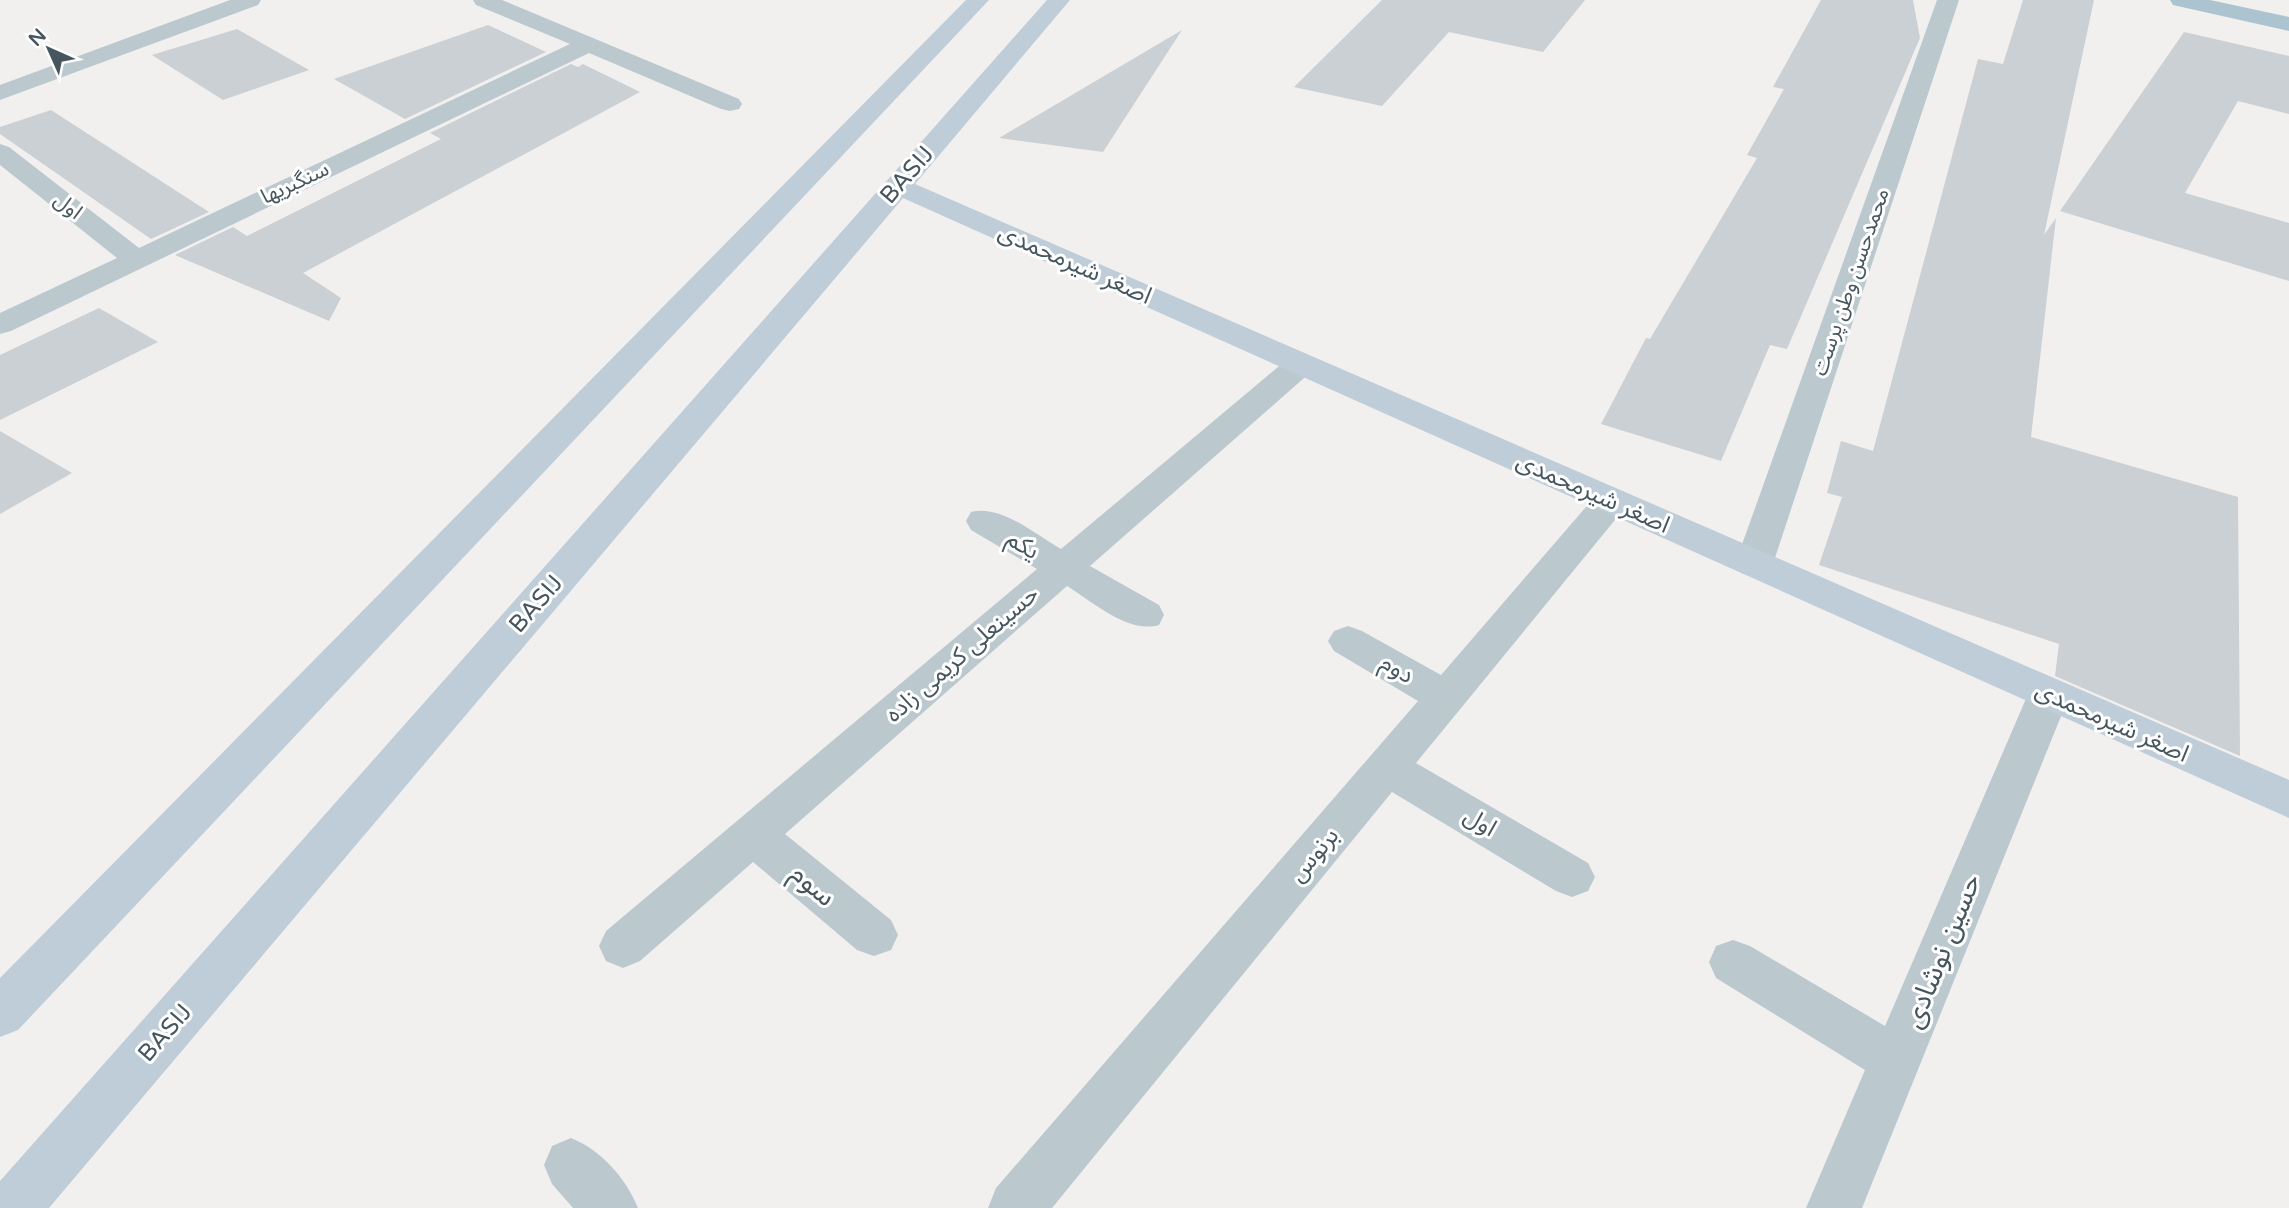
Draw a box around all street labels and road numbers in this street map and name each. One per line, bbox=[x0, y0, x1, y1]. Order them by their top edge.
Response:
street label: BASIJ bbox=[874, 140, 940, 210]
street label: سنگبریها bbox=[257, 156, 333, 210]
street label: محمدحسن وطن پرست bbox=[1807, 185, 1895, 379]
street label: اول bbox=[49, 187, 87, 225]
street label: اصغر شیرمحمدی bbox=[994, 217, 1156, 311]
street label: اصغر شیرمحمدی bbox=[1512, 446, 1674, 540]
street label: یکم bbox=[1000, 524, 1045, 568]
street label: BASIJ bbox=[503, 569, 569, 639]
street label: حسینعلی کریمی زاده bbox=[879, 579, 1045, 729]
street label: دوم bbox=[1374, 648, 1419, 693]
street label: اصغر شیرمحمدی bbox=[2031, 675, 2193, 769]
street label: اول bbox=[1458, 801, 1502, 843]
street label: برنوس bbox=[1283, 822, 1345, 888]
street label: سوم bbox=[781, 856, 843, 916]
street label: حسین نوشادی bbox=[1896, 869, 1988, 1033]
street label: BASIJ bbox=[132, 998, 198, 1068]

